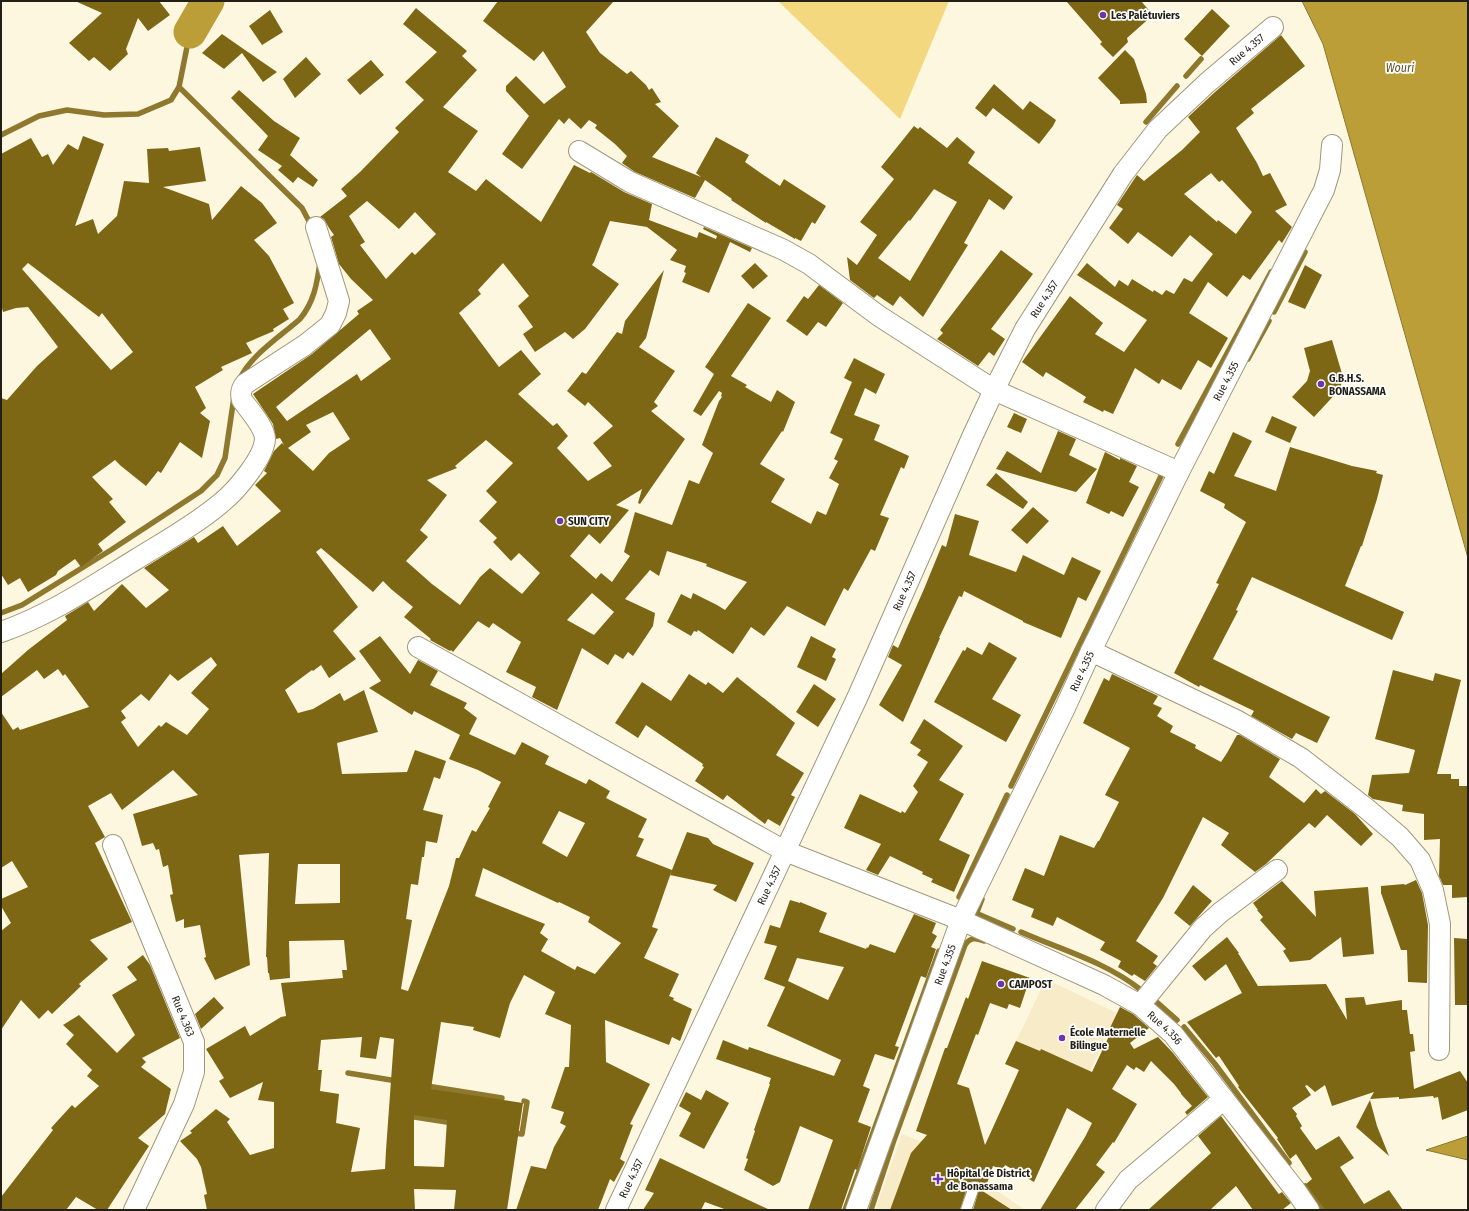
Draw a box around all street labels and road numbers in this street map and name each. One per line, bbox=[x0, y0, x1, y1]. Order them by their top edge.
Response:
street label: Rue 4.357 bbox=[1227, 31, 1268, 68]
street label: Rue 4.357 bbox=[1028, 278, 1061, 320]
street label: Rue 4.355 bbox=[1211, 359, 1242, 403]
street label: Rue 4.357 bbox=[890, 569, 919, 613]
street label: Rue 4.355 bbox=[1067, 649, 1097, 693]
street label: Rue 4.357 bbox=[755, 863, 784, 907]
street label: Rue 4.355 bbox=[932, 943, 959, 987]
street label: Rue 4.363 bbox=[169, 994, 197, 1039]
street label: Rue 4.356 bbox=[1145, 1009, 1185, 1048]
street label: Rue 4.357 bbox=[617, 1156, 646, 1200]

